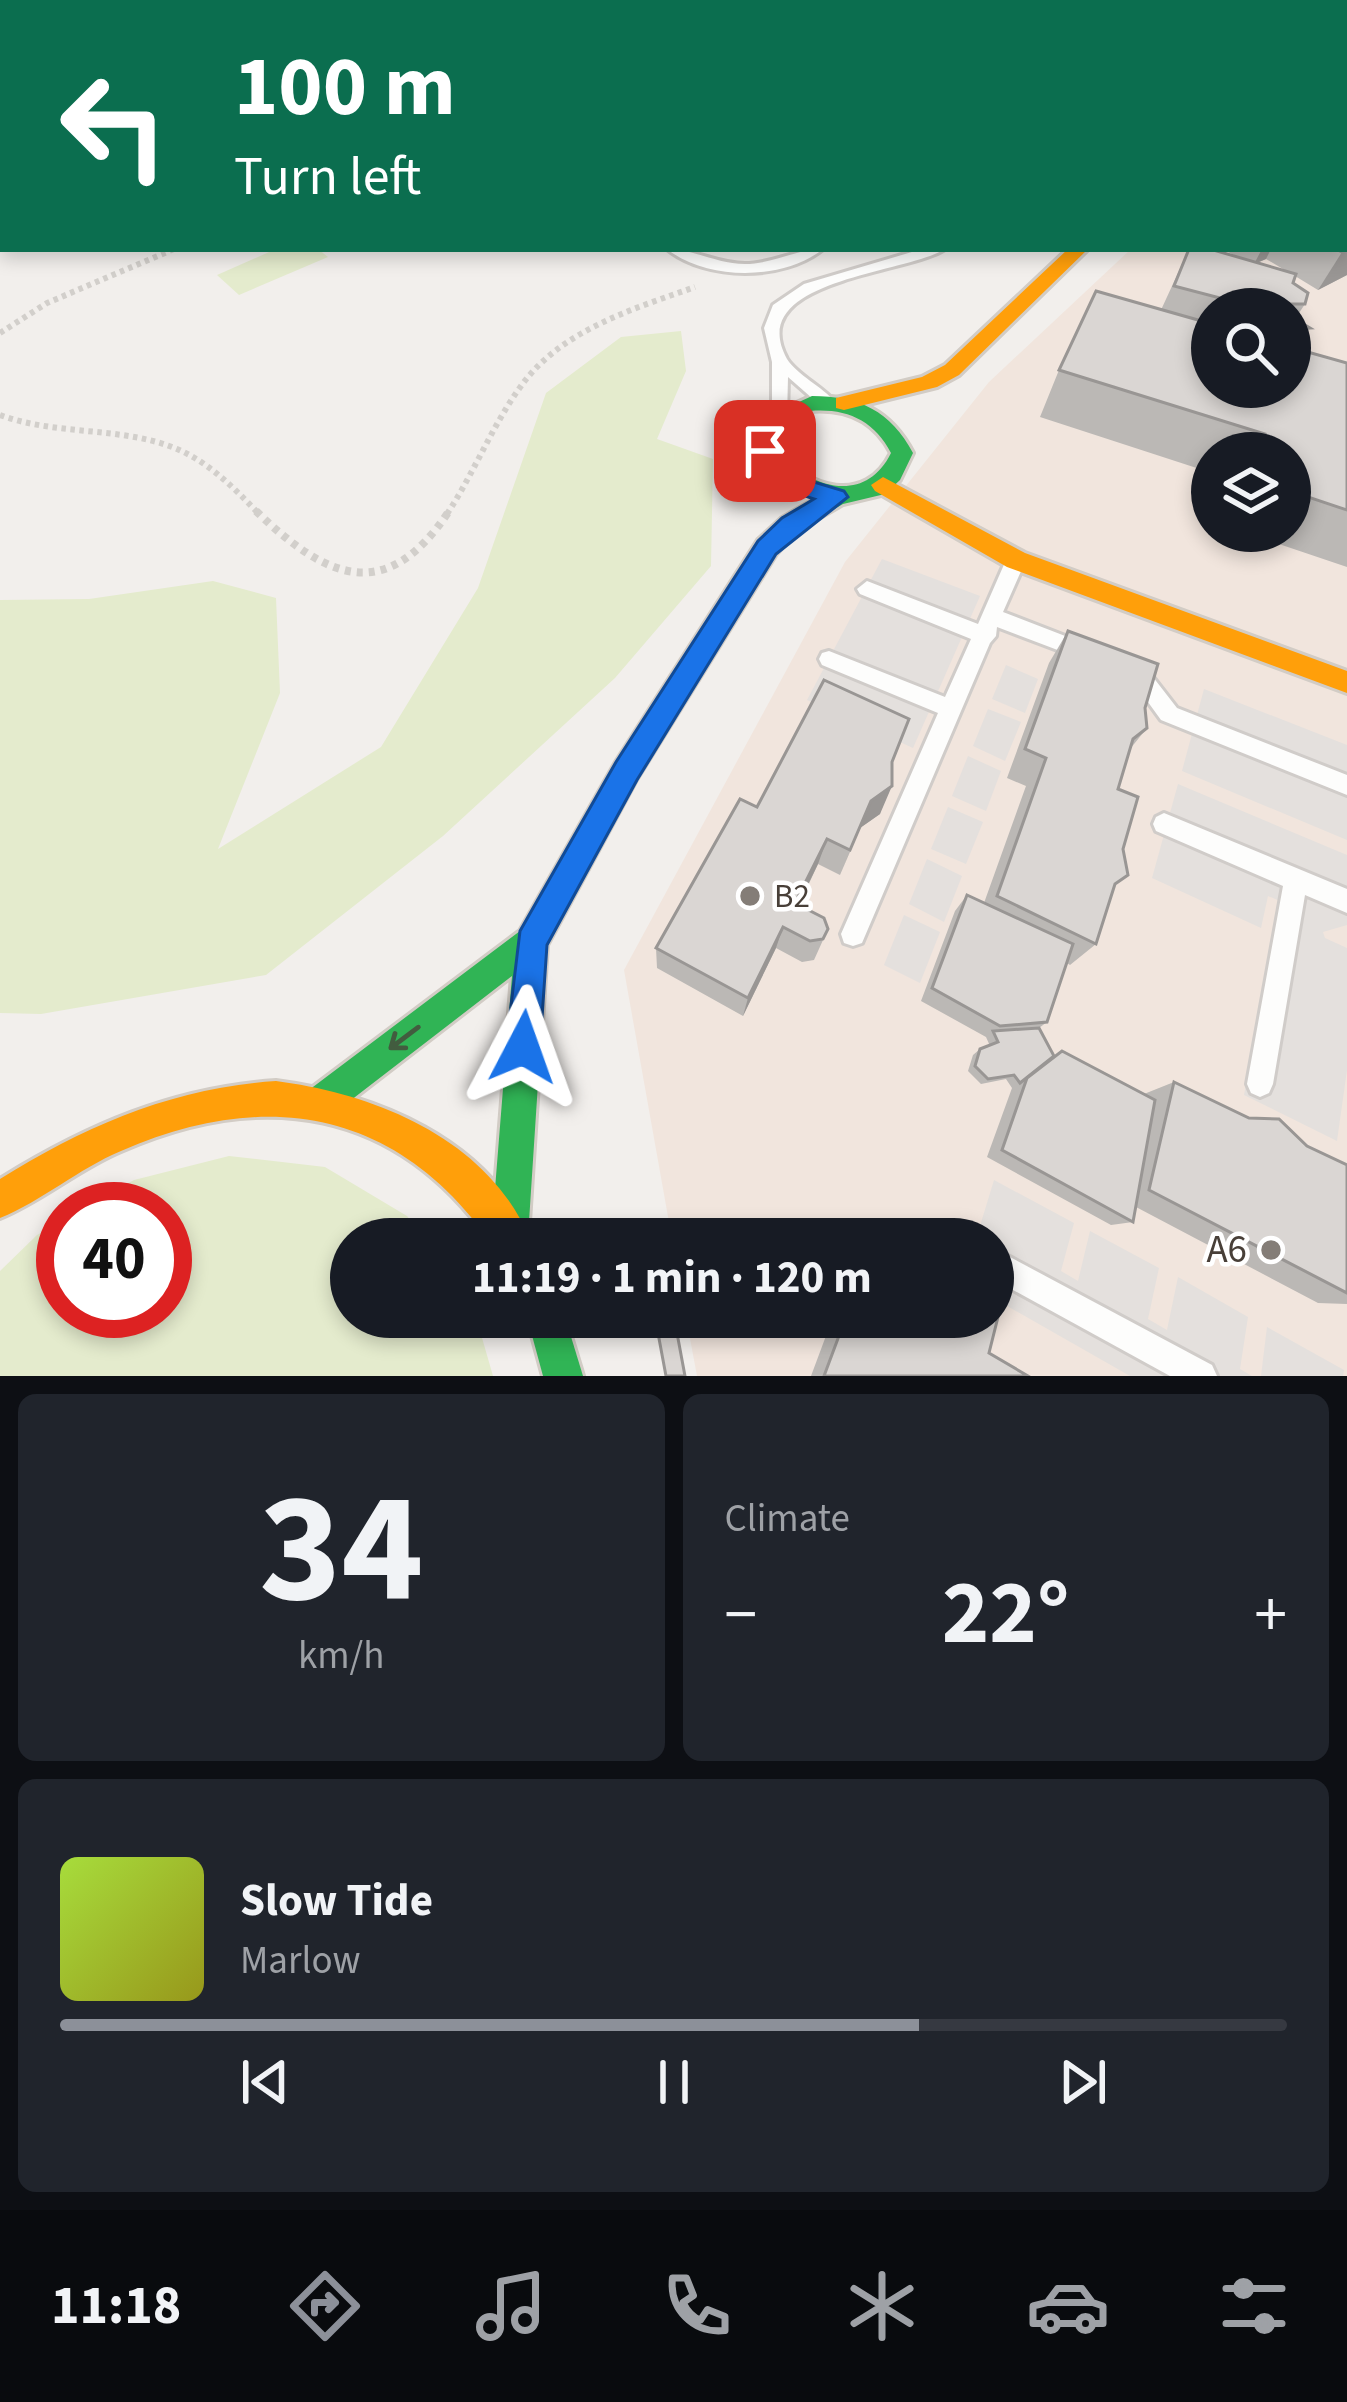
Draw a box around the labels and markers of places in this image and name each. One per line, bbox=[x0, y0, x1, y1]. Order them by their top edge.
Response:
pin bbox=[714, 400, 816, 502]
place label: B2 bbox=[774, 873, 810, 920]
marker: B2 bbox=[737, 883, 763, 909]
place label: A6 bbox=[1206, 1222, 1247, 1278]
marker: A6 bbox=[1258, 1237, 1284, 1263]

